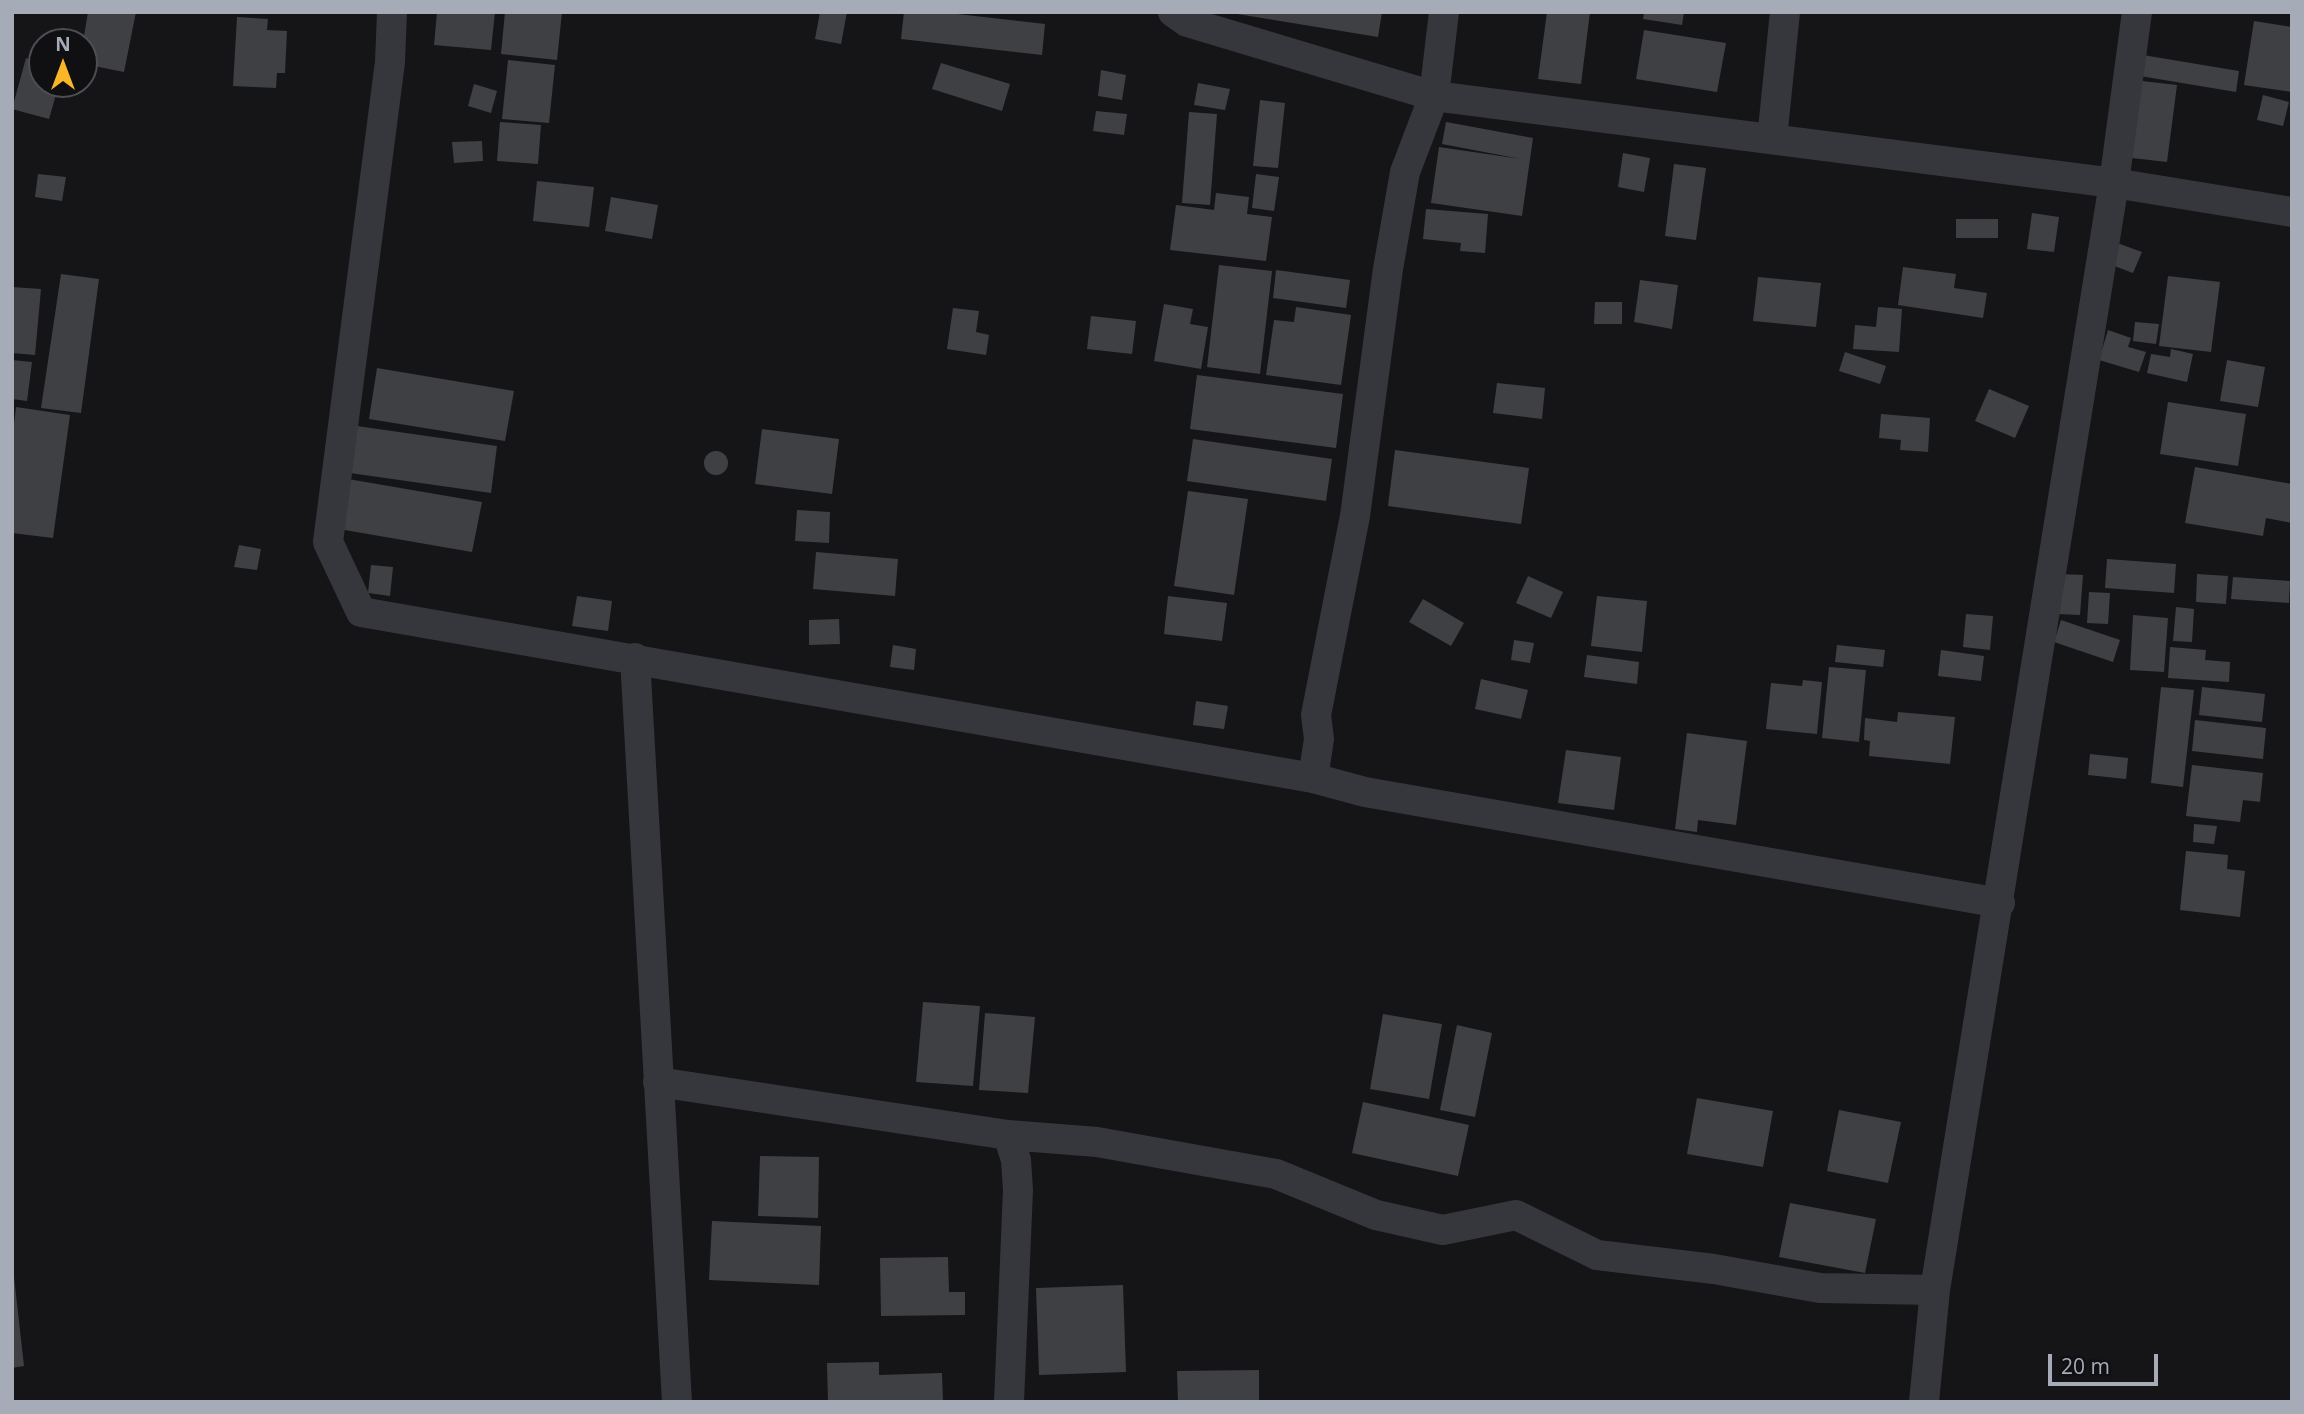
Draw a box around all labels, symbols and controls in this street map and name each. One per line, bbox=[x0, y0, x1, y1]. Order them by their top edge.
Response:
north arrow bbox=[28, 28, 98, 98]
text: N bbox=[55, 31, 71, 57]
scale bar bbox=[2052, 1340, 2162, 1384]
text: 20 m bbox=[2061, 1352, 2110, 1380]

